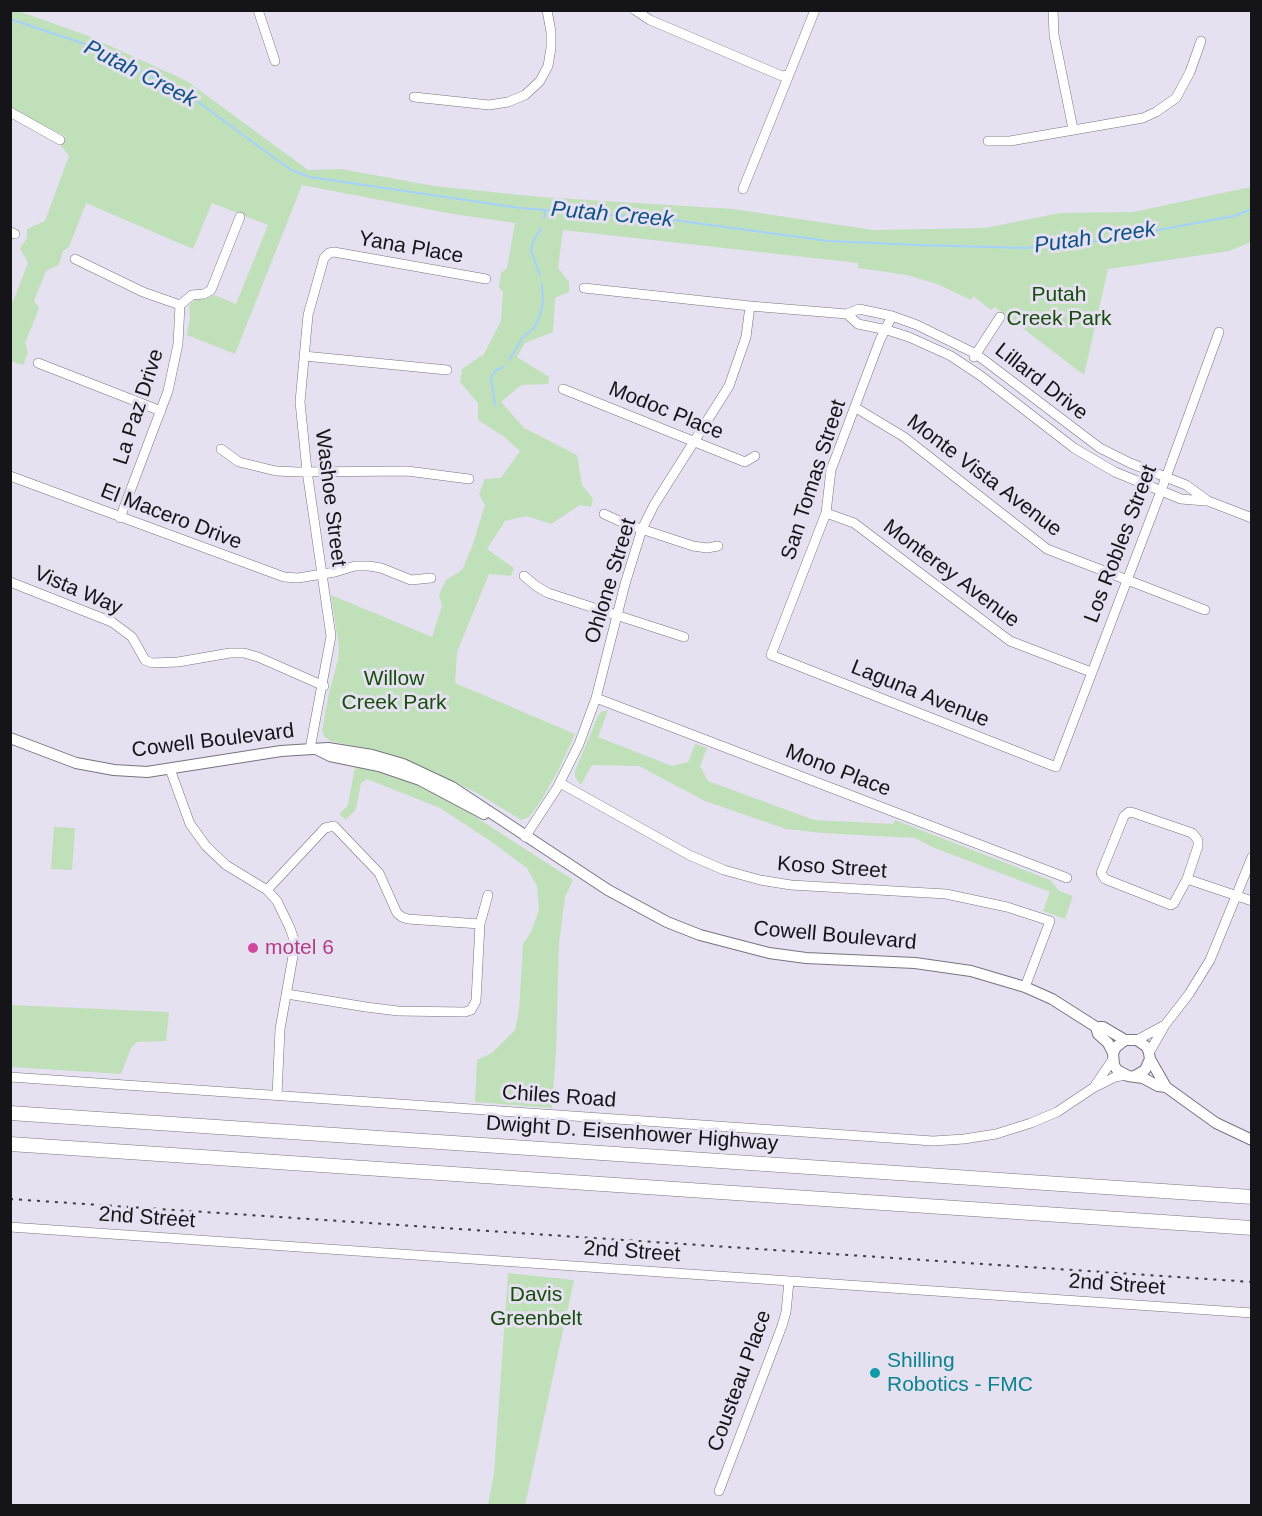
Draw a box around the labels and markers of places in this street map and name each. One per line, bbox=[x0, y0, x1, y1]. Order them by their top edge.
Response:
place label: motel 6 bbox=[265, 935, 334, 961]
marker: motel 6 bbox=[246, 941, 260, 955]
place label: Shilling Robotics - FMC bbox=[887, 1348, 1033, 1398]
marker: Shilling Robotics - FMC bbox=[868, 1366, 882, 1380]

